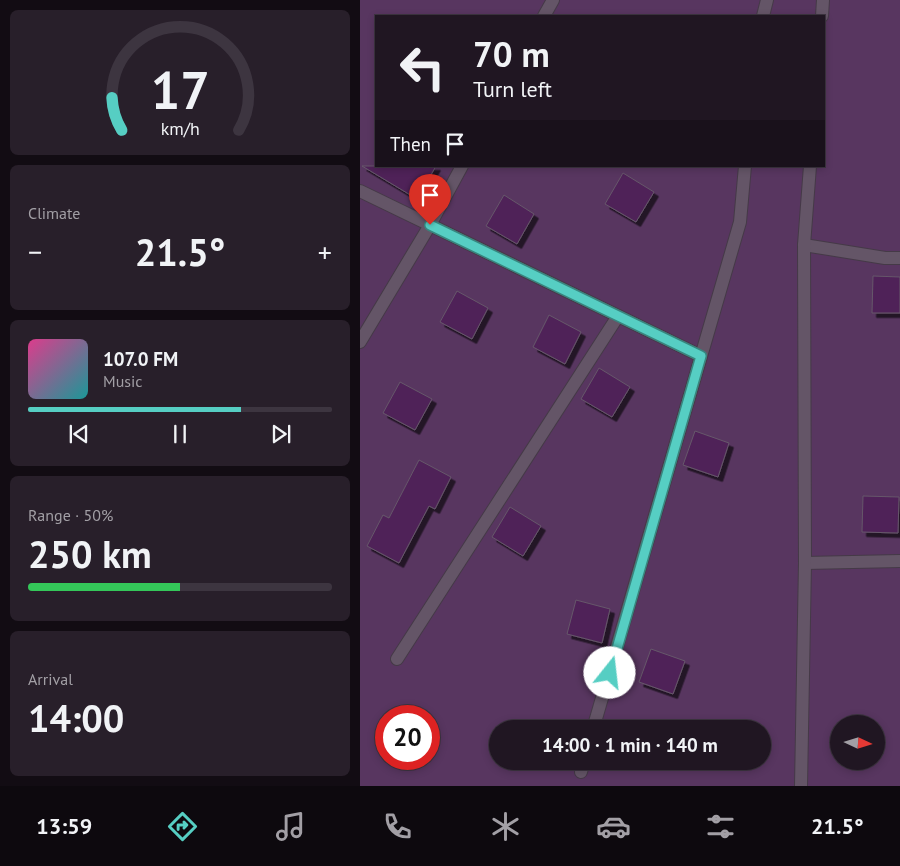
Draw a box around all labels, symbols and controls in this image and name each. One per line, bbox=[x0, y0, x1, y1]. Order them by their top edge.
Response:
text: 70 m bbox=[473, 31, 550, 77]
icon: left bbox=[390, 35, 455, 100]
text: 17 bbox=[151, 56, 209, 123]
text: Turn left bbox=[473, 75, 552, 103]
text: km/h bbox=[160, 117, 200, 140]
icon: arrive bbox=[441, 130, 469, 158]
text: Then bbox=[390, 132, 431, 156]
pin bbox=[409, 174, 451, 225]
icon: arrive bbox=[416, 181, 444, 209]
text: Climate bbox=[28, 203, 80, 223]
text: 21.5° bbox=[135, 227, 225, 276]
text: − bbox=[28, 233, 42, 270]
text: + bbox=[318, 233, 332, 270]
text: 107.0 FM bbox=[103, 347, 178, 371]
text: Music bbox=[103, 371, 143, 391]
icon: previous bbox=[65, 420, 93, 448]
icon: pause bbox=[166, 420, 194, 448]
icon: next bbox=[267, 420, 295, 448]
text: Range · 50% bbox=[28, 505, 113, 525]
text: 250 km bbox=[28, 529, 152, 578]
position arrow bbox=[583, 646, 635, 698]
text: Arrival bbox=[28, 669, 73, 689]
text: 14:00 bbox=[28, 693, 124, 742]
speed limit sign: 20 bbox=[375, 705, 440, 770]
north arrow bbox=[830, 715, 885, 770]
map controls bbox=[830, 715, 885, 770]
text: 14:00 · 1 min · 140 m bbox=[542, 733, 718, 757]
icon: directions bbox=[165, 809, 200, 844]
icon: music bbox=[273, 809, 308, 844]
icon: phone bbox=[380, 809, 415, 844]
icon: climate bbox=[488, 809, 523, 844]
icon: car bbox=[596, 809, 631, 844]
icon: filters bbox=[703, 809, 738, 844]
text: 13:59 bbox=[36, 812, 92, 840]
text: 21.5° bbox=[811, 812, 864, 840]

